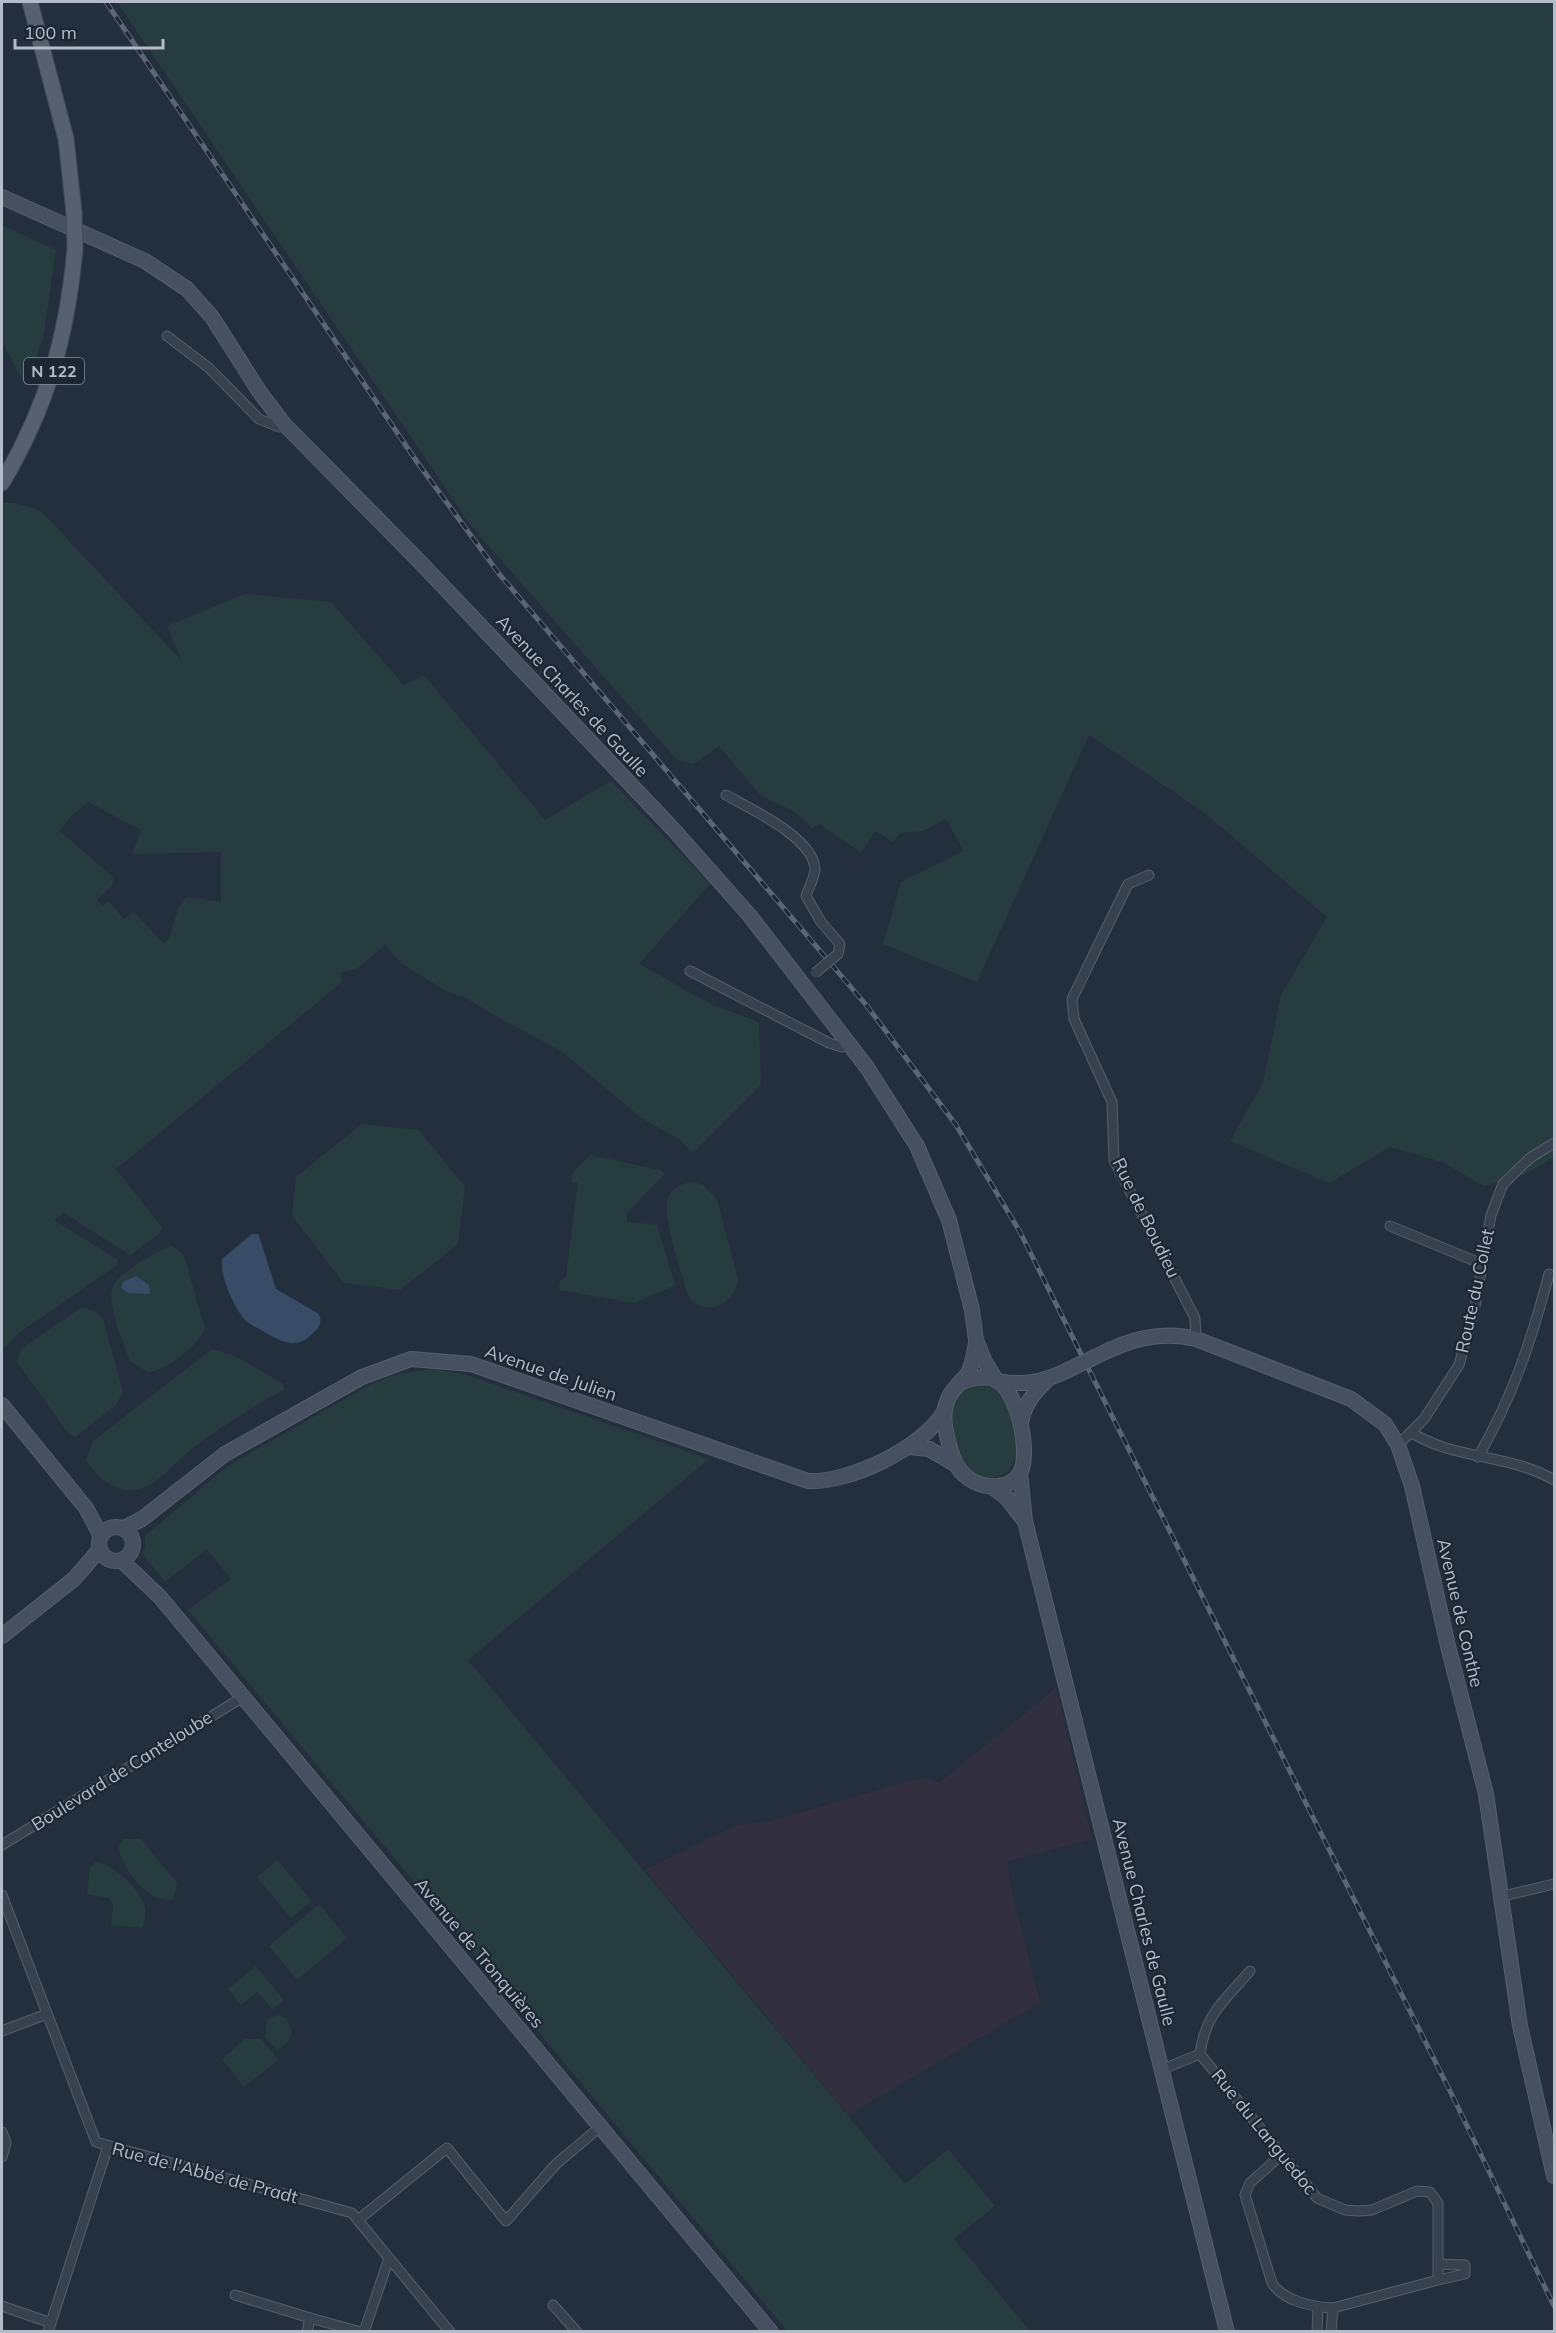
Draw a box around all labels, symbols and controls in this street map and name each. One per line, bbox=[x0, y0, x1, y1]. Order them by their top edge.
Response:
scale bar bbox=[15, 12, 164, 50]
text: 100 m bbox=[24, 21, 77, 44]
road number: N 122 bbox=[24, 358, 84, 384]
street label: Avenue Charles de Gaulle bbox=[491, 610, 654, 781]
street label: Rue de Boudieu bbox=[1107, 1154, 1185, 1282]
street label: Route du Collet bbox=[1450, 1227, 1499, 1355]
street label: Avenue de Julien bbox=[482, 1339, 620, 1406]
street label: Avenue de Conthe bbox=[1432, 1536, 1489, 1689]
street label: Boulevard de Canteloube bbox=[27, 1705, 217, 1836]
street label: Avenue Charles de Gaulle bbox=[1108, 1816, 1181, 2028]
street label: Avenue de Tronquières bbox=[410, 1873, 549, 2033]
street label: Rue du Languedoc bbox=[1207, 2064, 1322, 2199]
street label: Rue de l'Abbé de Pradt bbox=[110, 2137, 301, 2208]

